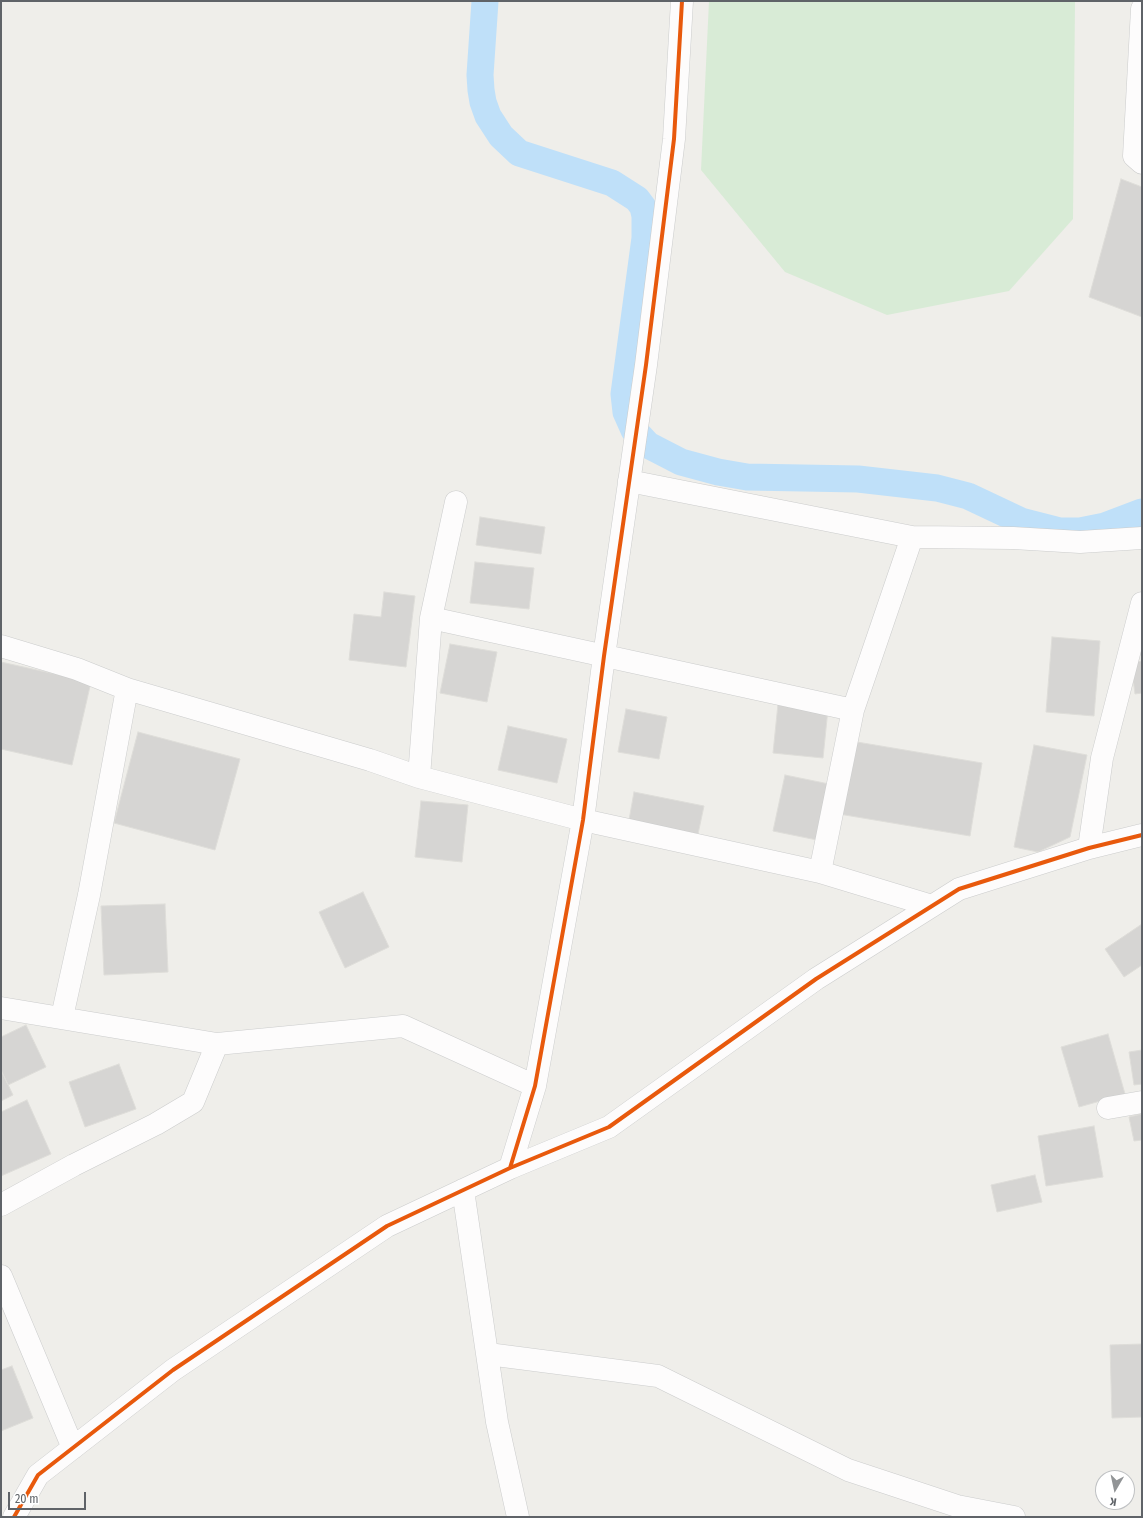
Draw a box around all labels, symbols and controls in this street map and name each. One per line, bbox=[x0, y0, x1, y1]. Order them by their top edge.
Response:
north arrow bbox=[1095, 1470, 1135, 1510]
scale bar bbox=[10, 1484, 88, 1510]
text: 20 m bbox=[15, 1492, 39, 1506]
text: K bbox=[1109, 1494, 1117, 1508]

